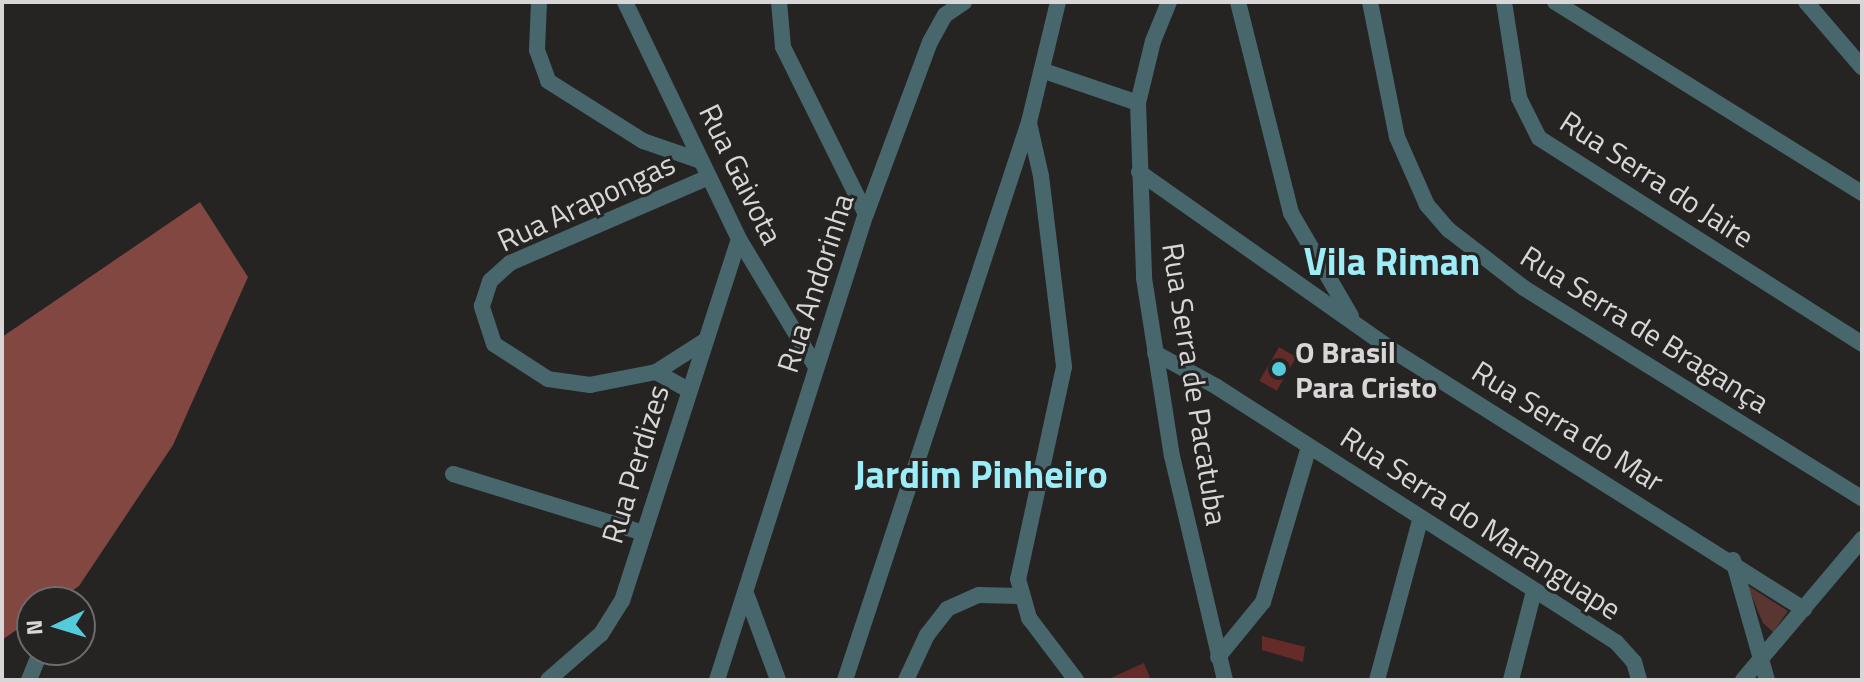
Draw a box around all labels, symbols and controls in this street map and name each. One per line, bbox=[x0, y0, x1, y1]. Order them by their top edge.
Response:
street label: Rua Gaivota bbox=[692, 98, 790, 250]
street label: Rua Serra do Jaire bbox=[1553, 103, 1761, 255]
street label: Rua Arapongas bbox=[492, 145, 680, 259]
street label: Rua Andorinha bbox=[769, 189, 861, 377]
street label: Rua Serra de Bragança bbox=[1514, 238, 1776, 420]
district label: Vila Riman bbox=[1304, 239, 1480, 285]
street label: Rua Serra de Pacatuba bbox=[1155, 240, 1235, 528]
place label: O Brasil Para Cristo bbox=[1295, 334, 1437, 404]
street label: Rua Serra do Mar bbox=[1466, 353, 1670, 499]
marker: O Brasil Para Cristo bbox=[1270, 360, 1288, 378]
street label: Rua Perdizes bbox=[594, 380, 676, 548]
street label: Rua Serra do Maranguape bbox=[1334, 419, 1628, 627]
district label: Jardim Pinheiro bbox=[854, 452, 1108, 498]
north arrow bbox=[16, 586, 96, 666]
text: N bbox=[17, 619, 52, 636]

